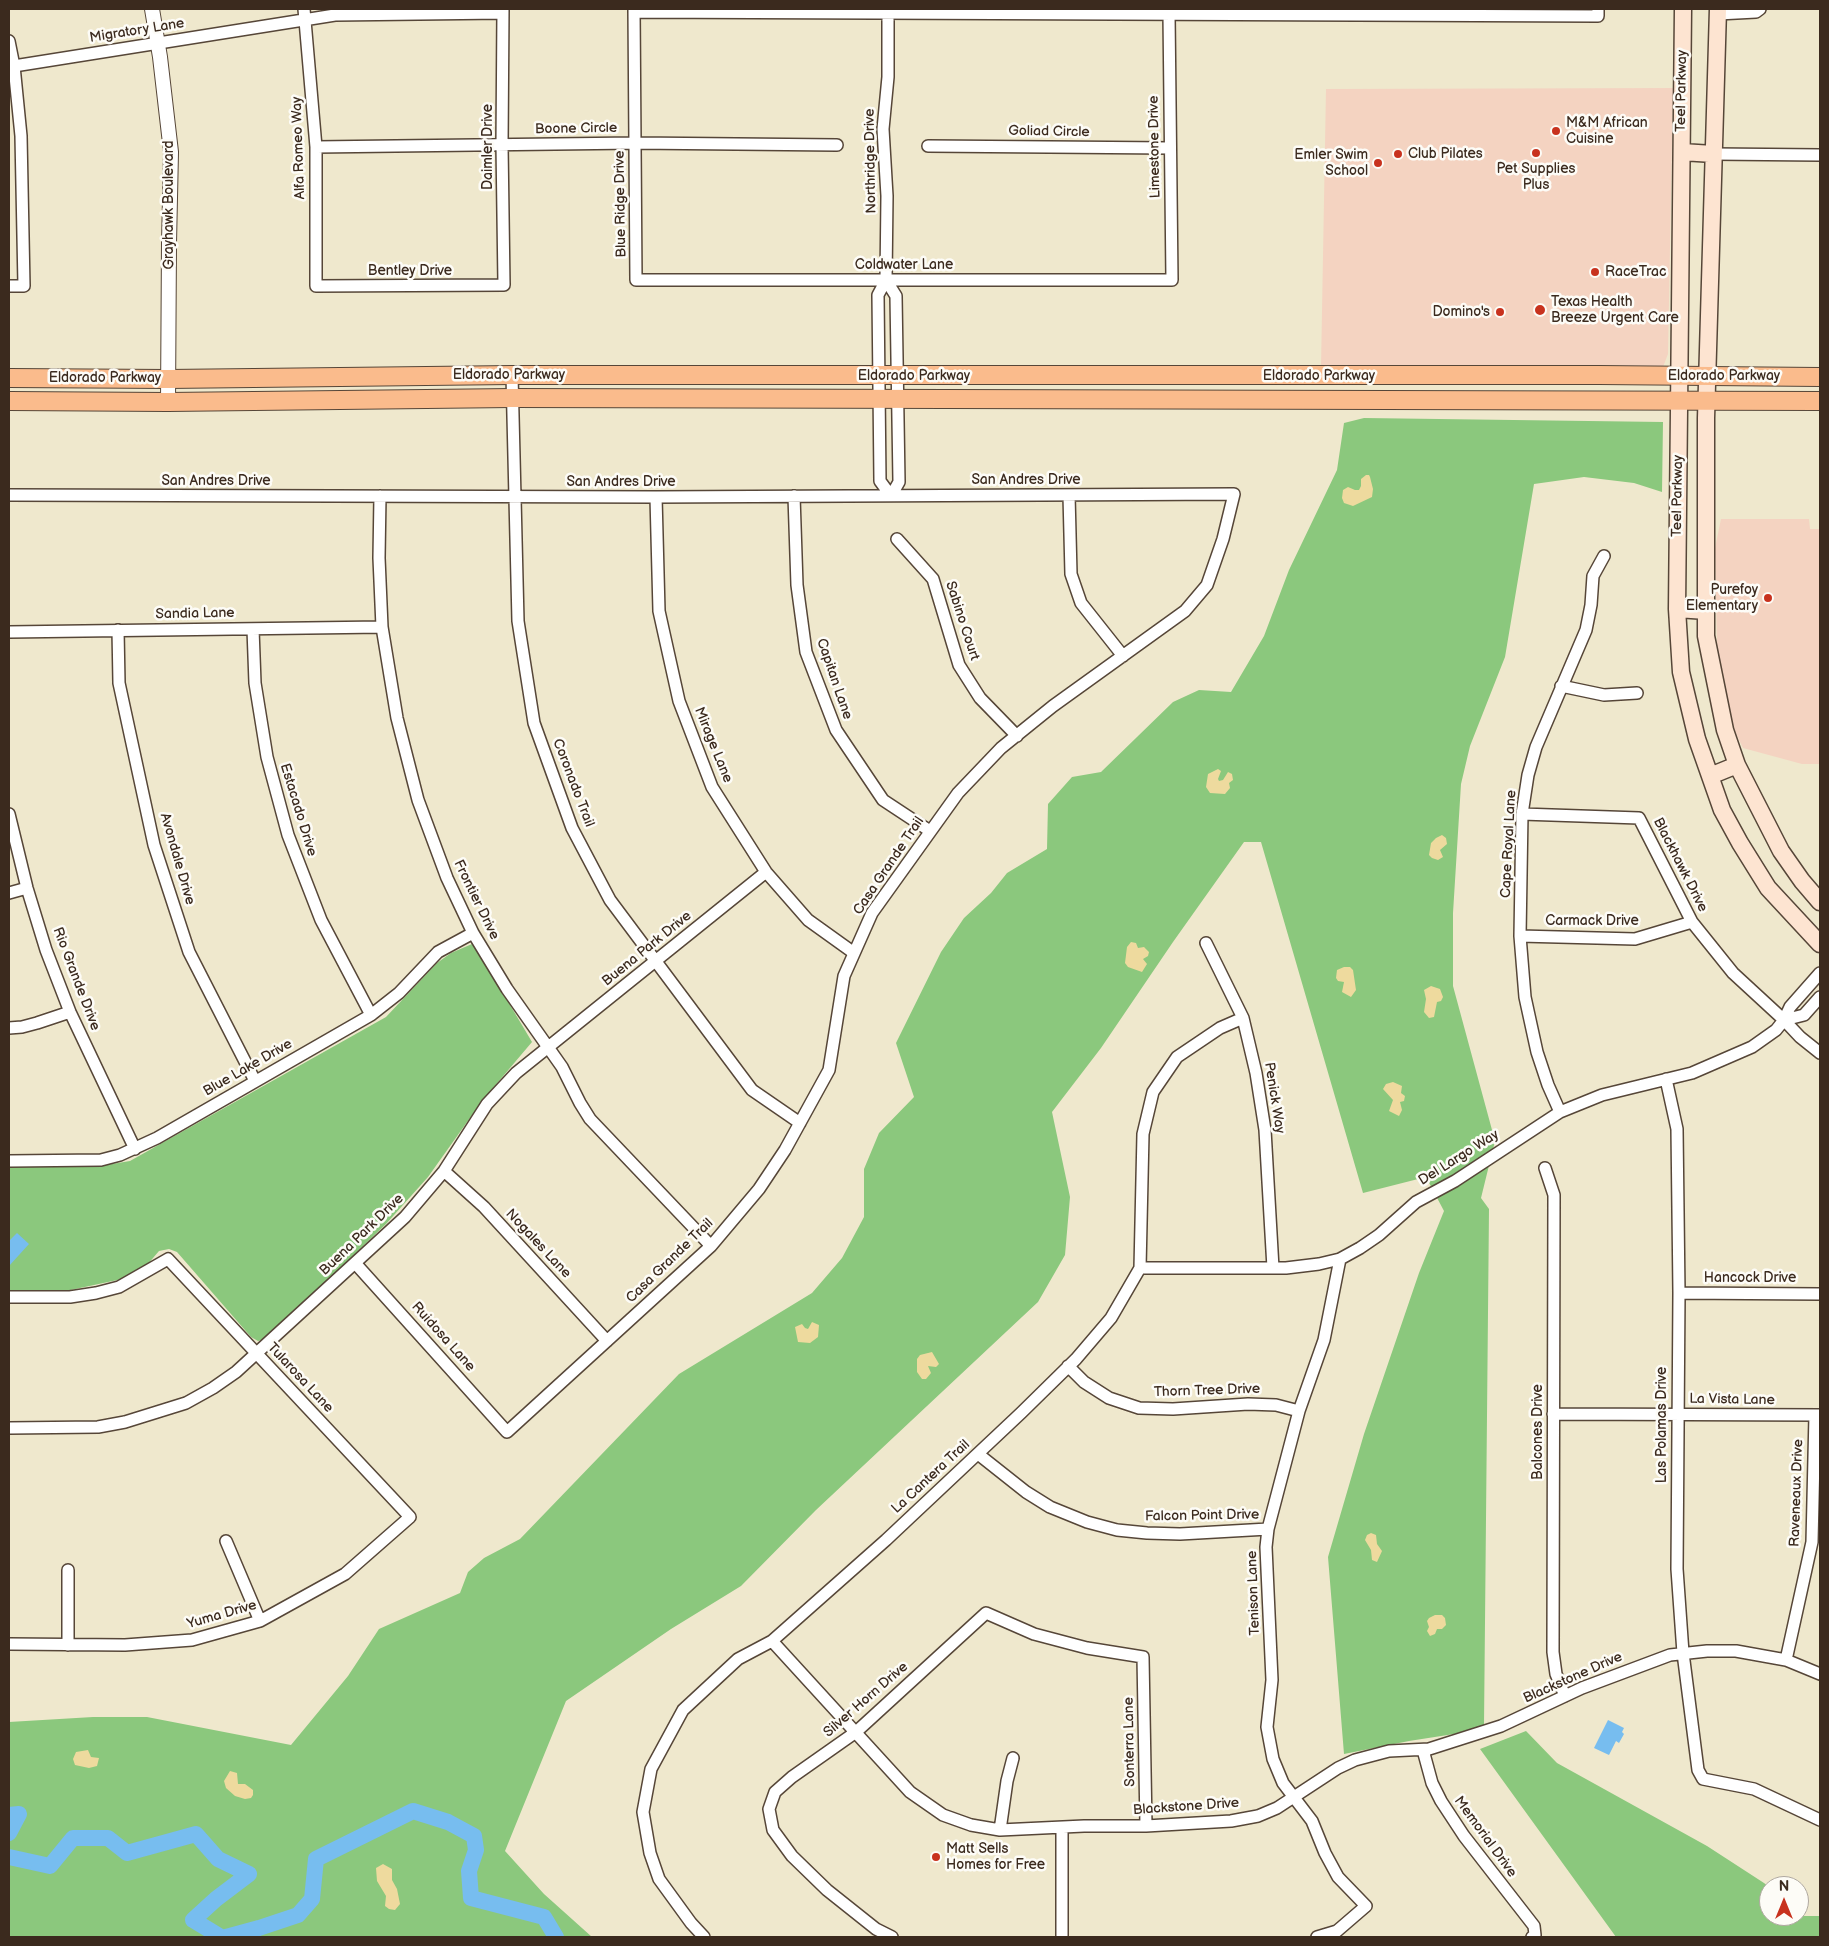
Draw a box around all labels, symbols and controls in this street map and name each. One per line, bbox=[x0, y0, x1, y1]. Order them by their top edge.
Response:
street label: Migratory Lane bbox=[88, 15, 186, 47]
street label: Teel Parkway bbox=[1673, 50, 1691, 132]
street label: Limestone Drive bbox=[1146, 95, 1164, 199]
street label: Alfa Romeo Way bbox=[289, 96, 309, 200]
street label: Daimler Drive bbox=[480, 104, 496, 190]
street label: Northridge Drive bbox=[862, 108, 880, 214]
place label: M&M African Cuisine bbox=[1566, 115, 1648, 148]
street label: Boone Circle bbox=[535, 120, 617, 138]
street label: Goliad Circle bbox=[1008, 123, 1090, 141]
marker: M&M African Cuisine bbox=[1550, 125, 1562, 137]
street label: Grayhawk Boulevard bbox=[161, 141, 177, 269]
place label: Club Pilates bbox=[1408, 146, 1483, 162]
place label: Emler Swim School bbox=[1294, 147, 1368, 180]
marker: Pet Supplies Plus bbox=[1530, 147, 1542, 159]
marker: Club Pilates bbox=[1392, 148, 1404, 160]
street label: Blue Ridge Drive bbox=[612, 150, 630, 258]
marker: Emler Swim School bbox=[1372, 157, 1384, 169]
place label: Pet Supplies Plus bbox=[1497, 161, 1575, 193]
street label: Coldwater Lane bbox=[855, 257, 953, 273]
street label: Bentley Drive bbox=[368, 263, 452, 279]
place label: RaceTrac bbox=[1605, 264, 1666, 280]
marker: RaceTrac bbox=[1589, 266, 1601, 278]
place label: Texas Health Breeze Urgent Care bbox=[1551, 294, 1679, 326]
marker: Texas Health Breeze Urgent Care bbox=[1533, 303, 1547, 317]
place label: Domino's bbox=[1432, 304, 1490, 320]
marker: Domino's bbox=[1494, 306, 1506, 318]
street label: Eldorado Parkway bbox=[453, 367, 565, 383]
street label: Eldorado Parkway bbox=[858, 368, 970, 384]
street label: Eldorado Parkway bbox=[1263, 368, 1375, 384]
street label: Eldorado Parkway bbox=[1668, 368, 1780, 384]
street label: Eldorado Parkway bbox=[49, 370, 161, 386]
street label: Teel Parkway bbox=[1669, 455, 1687, 537]
street label: San Andres Drive bbox=[971, 472, 1081, 488]
street label: San Andres Drive bbox=[161, 473, 271, 489]
street label: San Andres Drive bbox=[566, 474, 676, 490]
street label: Sabino Court bbox=[941, 579, 983, 663]
place label: Purefoy Elementary bbox=[1686, 582, 1758, 614]
marker: Purefoy Elementary bbox=[1762, 592, 1774, 604]
street label: Sandia Lane bbox=[155, 605, 235, 623]
street label: Capitan Lane bbox=[812, 636, 856, 722]
street label: Mirage Lane bbox=[690, 705, 736, 785]
street label: Coronado Trail bbox=[548, 737, 598, 829]
street label: Estacado Drive bbox=[276, 762, 320, 858]
street label: Cape Royal Lane bbox=[1498, 789, 1520, 899]
street label: Avondale Drive bbox=[156, 811, 198, 907]
street label: Casa Grande Trail bbox=[850, 814, 928, 918]
street label: Blackhawk Drive bbox=[1649, 815, 1711, 915]
street label: Frontier Drive bbox=[449, 857, 503, 943]
street label: Buena Park Drive bbox=[599, 908, 695, 990]
street label: Carmack Drive bbox=[1545, 913, 1639, 929]
street label: Rio Grande Drive bbox=[49, 925, 103, 1033]
street label: Blue Lake Drive bbox=[201, 1036, 295, 1100]
street label: Penick Way bbox=[1260, 1061, 1288, 1135]
street label: Del Largo Way bbox=[1416, 1127, 1502, 1189]
street label: Buena Park Drive bbox=[317, 1191, 407, 1279]
street label: Nogales Lane bbox=[502, 1206, 574, 1282]
street label: Casa Grande Trail bbox=[623, 1215, 717, 1307]
street label: Hancock Drive bbox=[1704, 1270, 1796, 1286]
street label: Ruidosa Lane bbox=[408, 1299, 478, 1375]
street label: Tularosa Lane bbox=[263, 1340, 337, 1416]
street label: Las Polamas Drive bbox=[1654, 1367, 1670, 1483]
street label: Thorn Tree Drive bbox=[1154, 1381, 1260, 1401]
street label: Balcones Drive bbox=[1530, 1384, 1546, 1480]
street label: La Vista Lane bbox=[1689, 1391, 1775, 1409]
street label: La Cantera Trail bbox=[888, 1437, 974, 1517]
street label: Raveneaux Drive bbox=[1787, 1439, 1807, 1547]
street label: Falcon Point Drive bbox=[1145, 1507, 1259, 1525]
street label: Tenison Lane bbox=[1244, 1550, 1264, 1636]
street label: Yuma Drive bbox=[185, 1597, 259, 1633]
street label: Blackstone Drive bbox=[1521, 1649, 1625, 1707]
street label: Silver Horn Drive bbox=[820, 1659, 912, 1741]
street label: Sonterra Lane bbox=[1121, 1697, 1139, 1787]
street label: Memorial Drive bbox=[1450, 1793, 1520, 1881]
street label: Blackstone Drive bbox=[1132, 1795, 1240, 1819]
place label: Matt Sells Homes for Free bbox=[946, 1841, 1045, 1874]
marker: Matt Sells Homes for Free bbox=[930, 1851, 942, 1863]
north arrow bbox=[1759, 1876, 1809, 1926]
text: N bbox=[1779, 1878, 1789, 1895]

